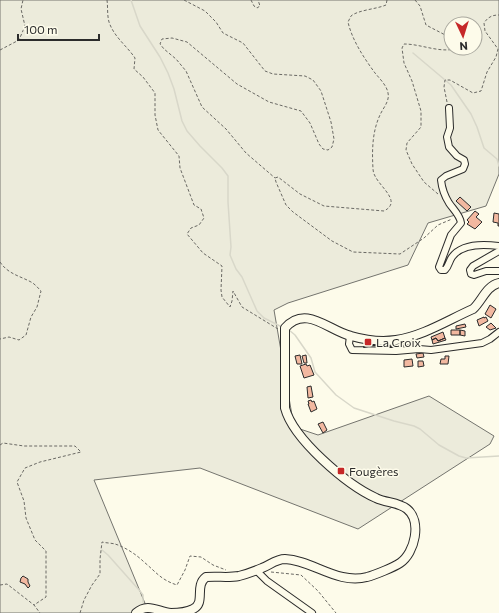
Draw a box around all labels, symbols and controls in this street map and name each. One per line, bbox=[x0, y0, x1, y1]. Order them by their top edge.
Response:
scale bar bbox=[18, 16, 99, 42]
north arrow bbox=[443, 16, 483, 56]
text: 100 m bbox=[24, 22, 58, 36]
text: N bbox=[459, 40, 468, 53]
place label: La Croix bbox=[376, 335, 422, 349]
marker: La Croix bbox=[363, 337, 373, 347]
place label: Fougères bbox=[349, 464, 399, 478]
marker: Fougères bbox=[336, 466, 346, 476]

